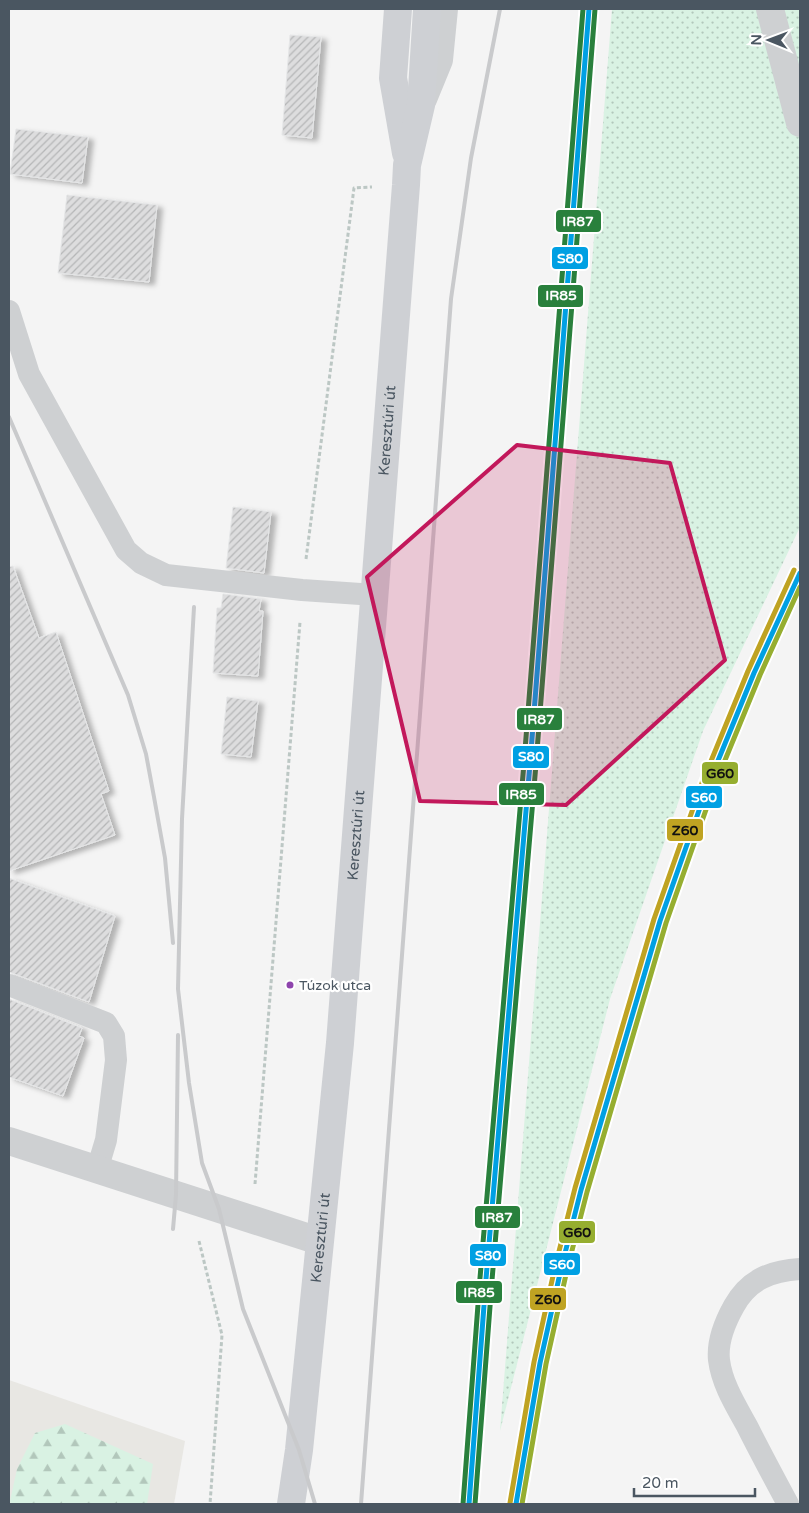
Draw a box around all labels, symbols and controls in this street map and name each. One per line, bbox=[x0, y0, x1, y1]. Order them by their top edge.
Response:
north arrow bbox=[744, 15, 794, 65]
text: N bbox=[748, 34, 765, 46]
line badge: IR87 bbox=[555, 209, 602, 233]
text: IR87 bbox=[562, 213, 594, 230]
line badge: S80 bbox=[551, 246, 589, 270]
text: S80 bbox=[557, 250, 583, 267]
line badge: IR85 bbox=[537, 284, 584, 308]
text: IR85 bbox=[545, 287, 577, 304]
street label: Keresztúri út bbox=[375, 384, 400, 476]
line badge: IR87 bbox=[516, 707, 563, 731]
text: IR87 bbox=[523, 711, 555, 728]
line badge: S80 bbox=[512, 745, 550, 769]
text: S80 bbox=[518, 748, 544, 765]
line badge: G60 bbox=[701, 761, 739, 785]
text: G60 bbox=[706, 765, 734, 782]
line badge: IR85 bbox=[498, 782, 545, 806]
line badge: S60 bbox=[685, 785, 723, 809]
text: IR85 bbox=[505, 786, 537, 803]
street label: Keresztúri út bbox=[344, 789, 368, 881]
text: S60 bbox=[691, 789, 717, 806]
line badge: Z60 bbox=[666, 818, 704, 842]
text: Z60 bbox=[672, 822, 698, 839]
place label: Túzok utca bbox=[299, 977, 371, 994]
marker: Túzok utca bbox=[285, 980, 295, 990]
street label: Keresztúri út bbox=[307, 1192, 334, 1284]
line badge: IR87 bbox=[474, 1205, 521, 1229]
text: IR87 bbox=[481, 1209, 513, 1226]
line badge: G60 bbox=[558, 1220, 596, 1244]
text: G60 bbox=[563, 1224, 591, 1241]
line badge: S80 bbox=[469, 1243, 507, 1267]
text: S80 bbox=[475, 1247, 501, 1264]
line badge: S60 bbox=[543, 1252, 581, 1276]
text: S60 bbox=[549, 1256, 575, 1273]
line badge: IR85 bbox=[455, 1280, 503, 1304]
text: IR85 bbox=[463, 1284, 495, 1301]
line badge: Z60 bbox=[529, 1287, 567, 1311]
text: Z60 bbox=[535, 1291, 561, 1308]
scale bar bbox=[634, 1466, 755, 1498]
text: 20 m bbox=[642, 1474, 679, 1492]

